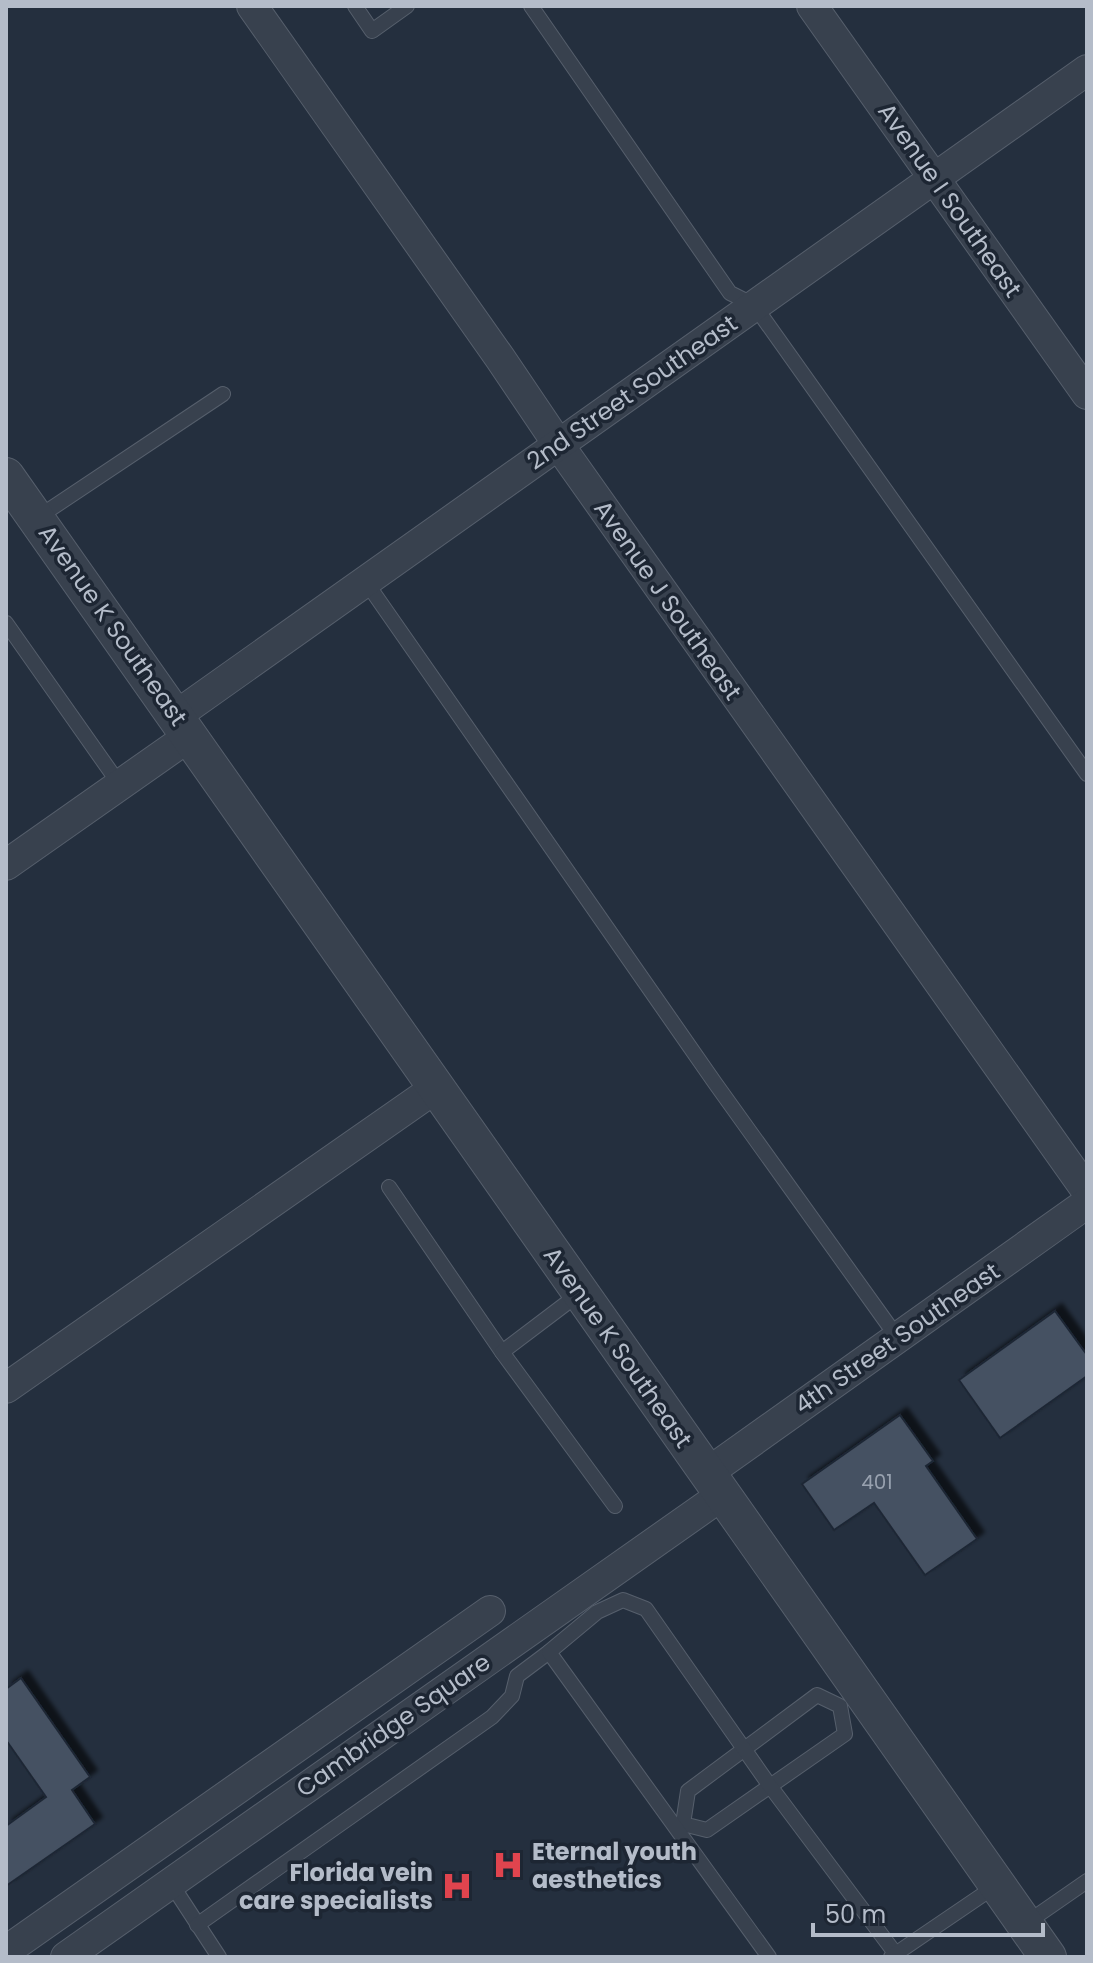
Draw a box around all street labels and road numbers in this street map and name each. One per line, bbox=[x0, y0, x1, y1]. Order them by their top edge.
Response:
street label: Avenue I Southeast bbox=[870, 96, 1030, 304]
street label: 2nd Street Southeast bbox=[520, 307, 744, 477]
street label: Avenue J Southeast bbox=[587, 493, 749, 707]
street label: Avenue K Southeast bbox=[31, 518, 195, 732]
street label: Avenue K Southeast bbox=[536, 1240, 700, 1454]
street label: 4th Street Southeast bbox=[788, 1255, 1006, 1421]
street label: Cambridge Square bbox=[289, 1646, 497, 1804]

